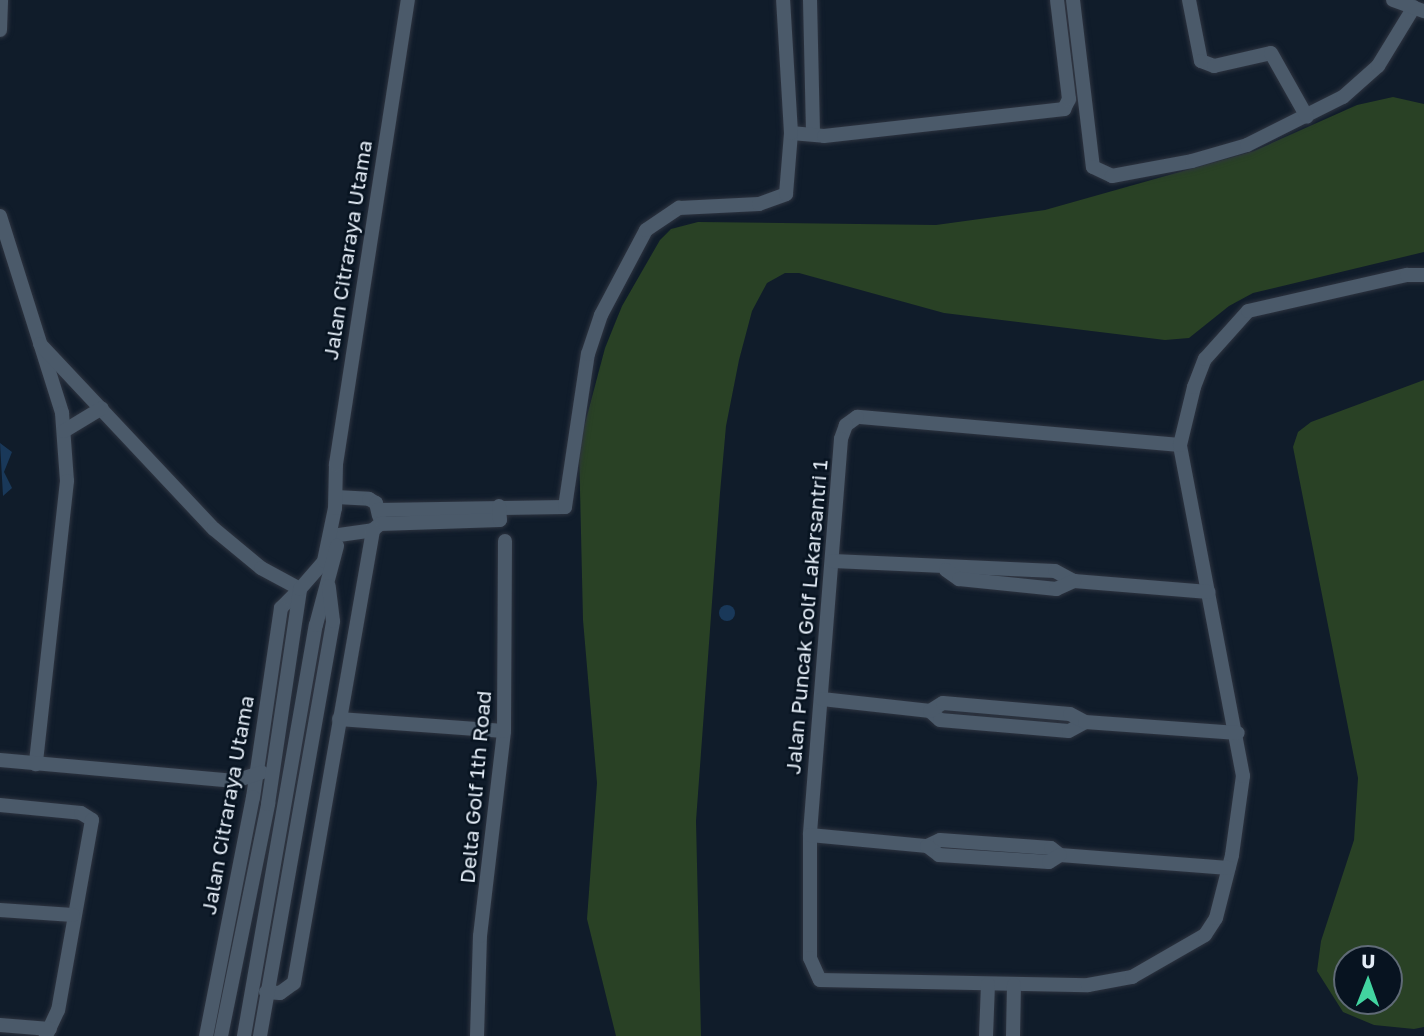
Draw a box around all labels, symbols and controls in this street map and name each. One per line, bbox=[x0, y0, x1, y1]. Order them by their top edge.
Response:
street label: Jalan Citraraya Utama bbox=[317, 138, 377, 362]
street label: Jalan Puncak Golf Lakarsantri 1 bbox=[780, 459, 832, 775]
street label: Delta Golf 1th Road bbox=[454, 690, 496, 884]
street label: Jalan Citraraya Utama bbox=[195, 693, 259, 917]
north arrow bbox=[1333, 945, 1403, 1015]
text: U bbox=[1361, 949, 1375, 972]

